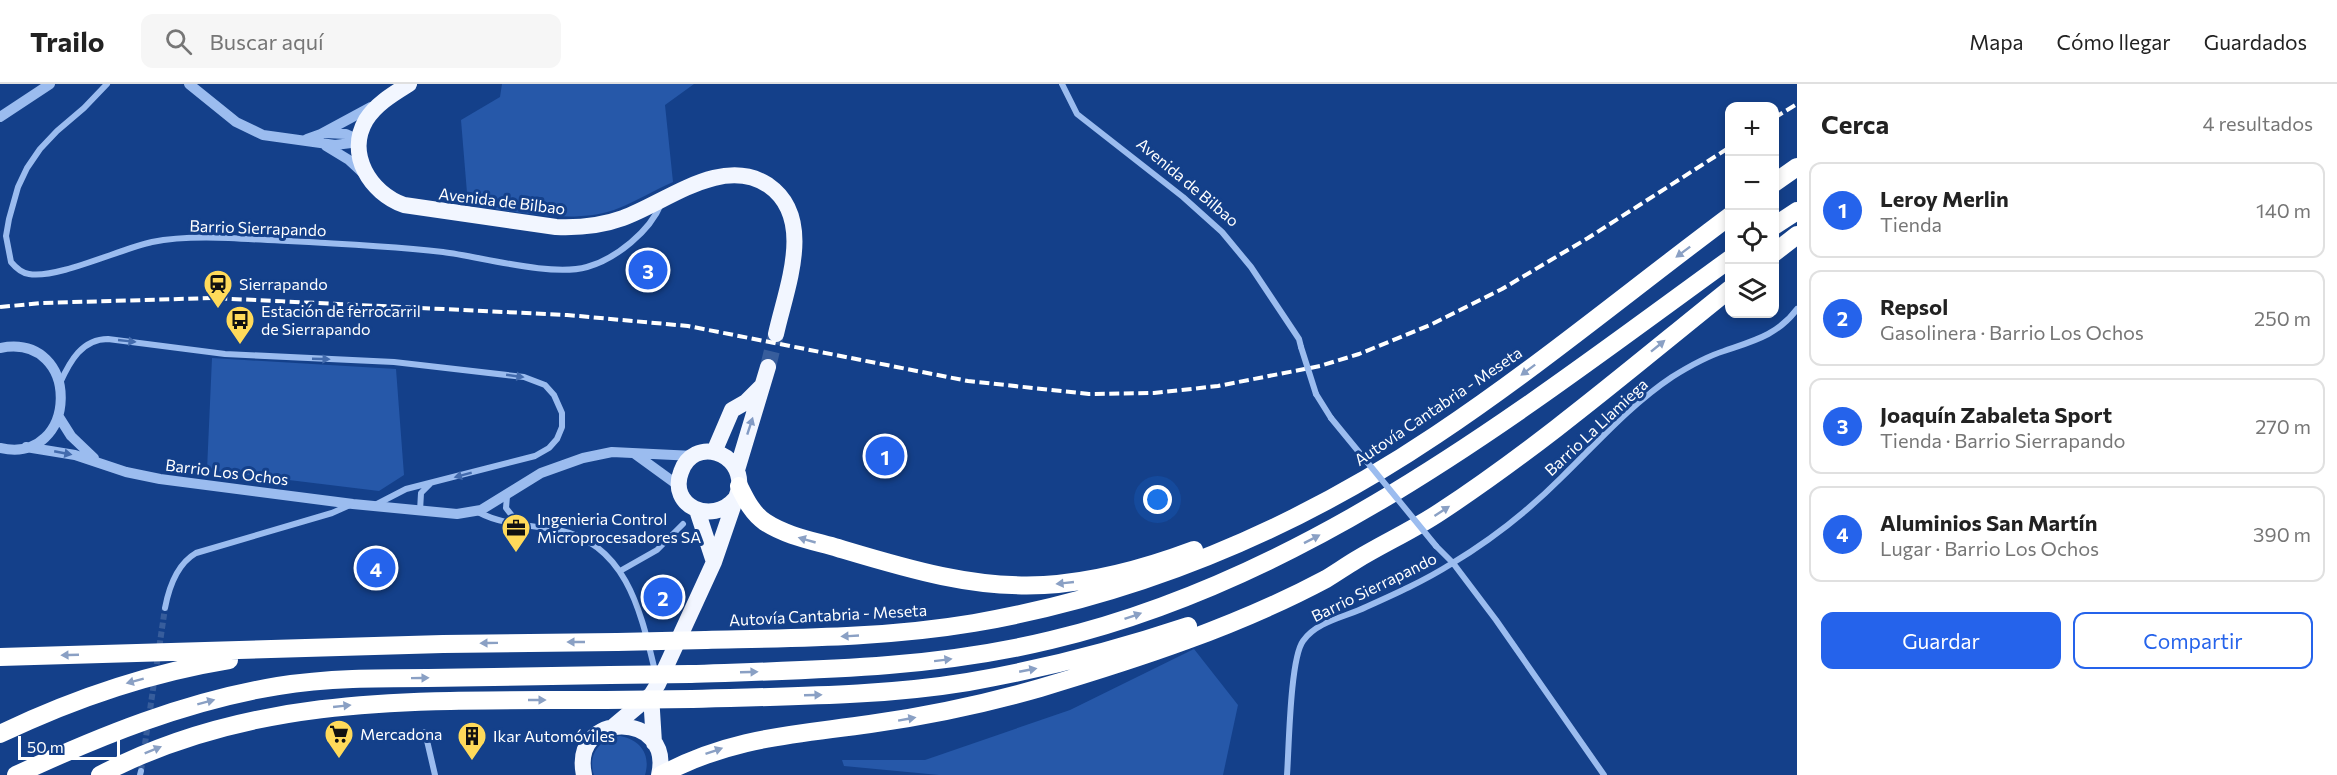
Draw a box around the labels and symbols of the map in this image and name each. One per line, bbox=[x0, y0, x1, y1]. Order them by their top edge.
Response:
street label: Avenida de Bilbao bbox=[1133, 133, 1243, 230]
street label: Avenida de Bilbao bbox=[438, 183, 566, 218]
street label: Barrio Sierrapando bbox=[189, 216, 327, 239]
one-way arrow bbox=[1675, 245, 1691, 258]
pin: 3 bbox=[628, 248, 668, 292]
station icon: Sierrapando bbox=[202, 268, 234, 310]
place label: Sierrapando bbox=[239, 274, 328, 293]
place label: Estación de ferrocarril de Sierrapando bbox=[261, 301, 421, 338]
bus stop icon: Estación de ferrocarril de Sierrapando bbox=[224, 304, 256, 346]
one-way arrow bbox=[117, 336, 136, 346]
one-way arrow bbox=[1651, 341, 1666, 353]
street label: Autovía Cantabria - Meseta bbox=[1350, 342, 1525, 469]
one-way arrow bbox=[311, 355, 330, 364]
one-way arrow bbox=[1520, 363, 1535, 375]
one-way arrow bbox=[506, 371, 525, 380]
street label: Barrio La Llamiega bbox=[1540, 374, 1651, 479]
one-way arrow bbox=[746, 417, 755, 435]
pin: 1 bbox=[866, 434, 904, 478]
one-way arrow bbox=[53, 449, 72, 458]
street label: Barrio Los Ochos bbox=[164, 455, 290, 488]
one-way arrow bbox=[453, 471, 471, 480]
your location bbox=[1143, 485, 1172, 514]
one-way arrow bbox=[1433, 505, 1450, 516]
place label: Ingenieria Control Microprocesadores SA bbox=[537, 509, 701, 546]
office icon: Ingenieria Control Microprocesadores SA bbox=[500, 512, 532, 554]
one-way arrow bbox=[1304, 534, 1321, 544]
one-way arrow bbox=[798, 535, 816, 544]
pin: 4 bbox=[356, 546, 395, 590]
street label: Barrio Sierrapando bbox=[1308, 548, 1439, 625]
pin: 2 bbox=[644, 574, 682, 620]
one-way arrow bbox=[1056, 578, 1075, 588]
street label: Autovía Cantabria - Meseta bbox=[729, 600, 927, 629]
one-way arrow bbox=[1124, 611, 1142, 621]
one-way arrow bbox=[840, 631, 859, 640]
one-way arrow bbox=[567, 637, 586, 647]
one-way arrow bbox=[480, 639, 499, 648]
one-way arrow bbox=[60, 650, 79, 659]
one-way arrow bbox=[934, 655, 953, 665]
one-way arrow bbox=[1018, 665, 1037, 674]
one-way arrow bbox=[739, 667, 758, 677]
one-way arrow bbox=[410, 673, 429, 683]
one-way arrow bbox=[126, 676, 145, 686]
one-way arrow bbox=[804, 691, 823, 700]
one-way arrow bbox=[527, 695, 546, 705]
one-way arrow bbox=[197, 697, 215, 707]
one-way arrow bbox=[333, 701, 352, 711]
one-way arrow bbox=[897, 714, 916, 723]
supermarket icon: Mercadona bbox=[323, 718, 355, 760]
building icon: Ikar Automóviles bbox=[456, 720, 488, 762]
place label: Mercadona bbox=[360, 724, 442, 743]
place label: Ikar Automóviles bbox=[493, 726, 615, 745]
scale bar bbox=[18, 733, 120, 760]
one-way arrow bbox=[144, 745, 162, 754]
one-way arrow bbox=[706, 745, 724, 755]

